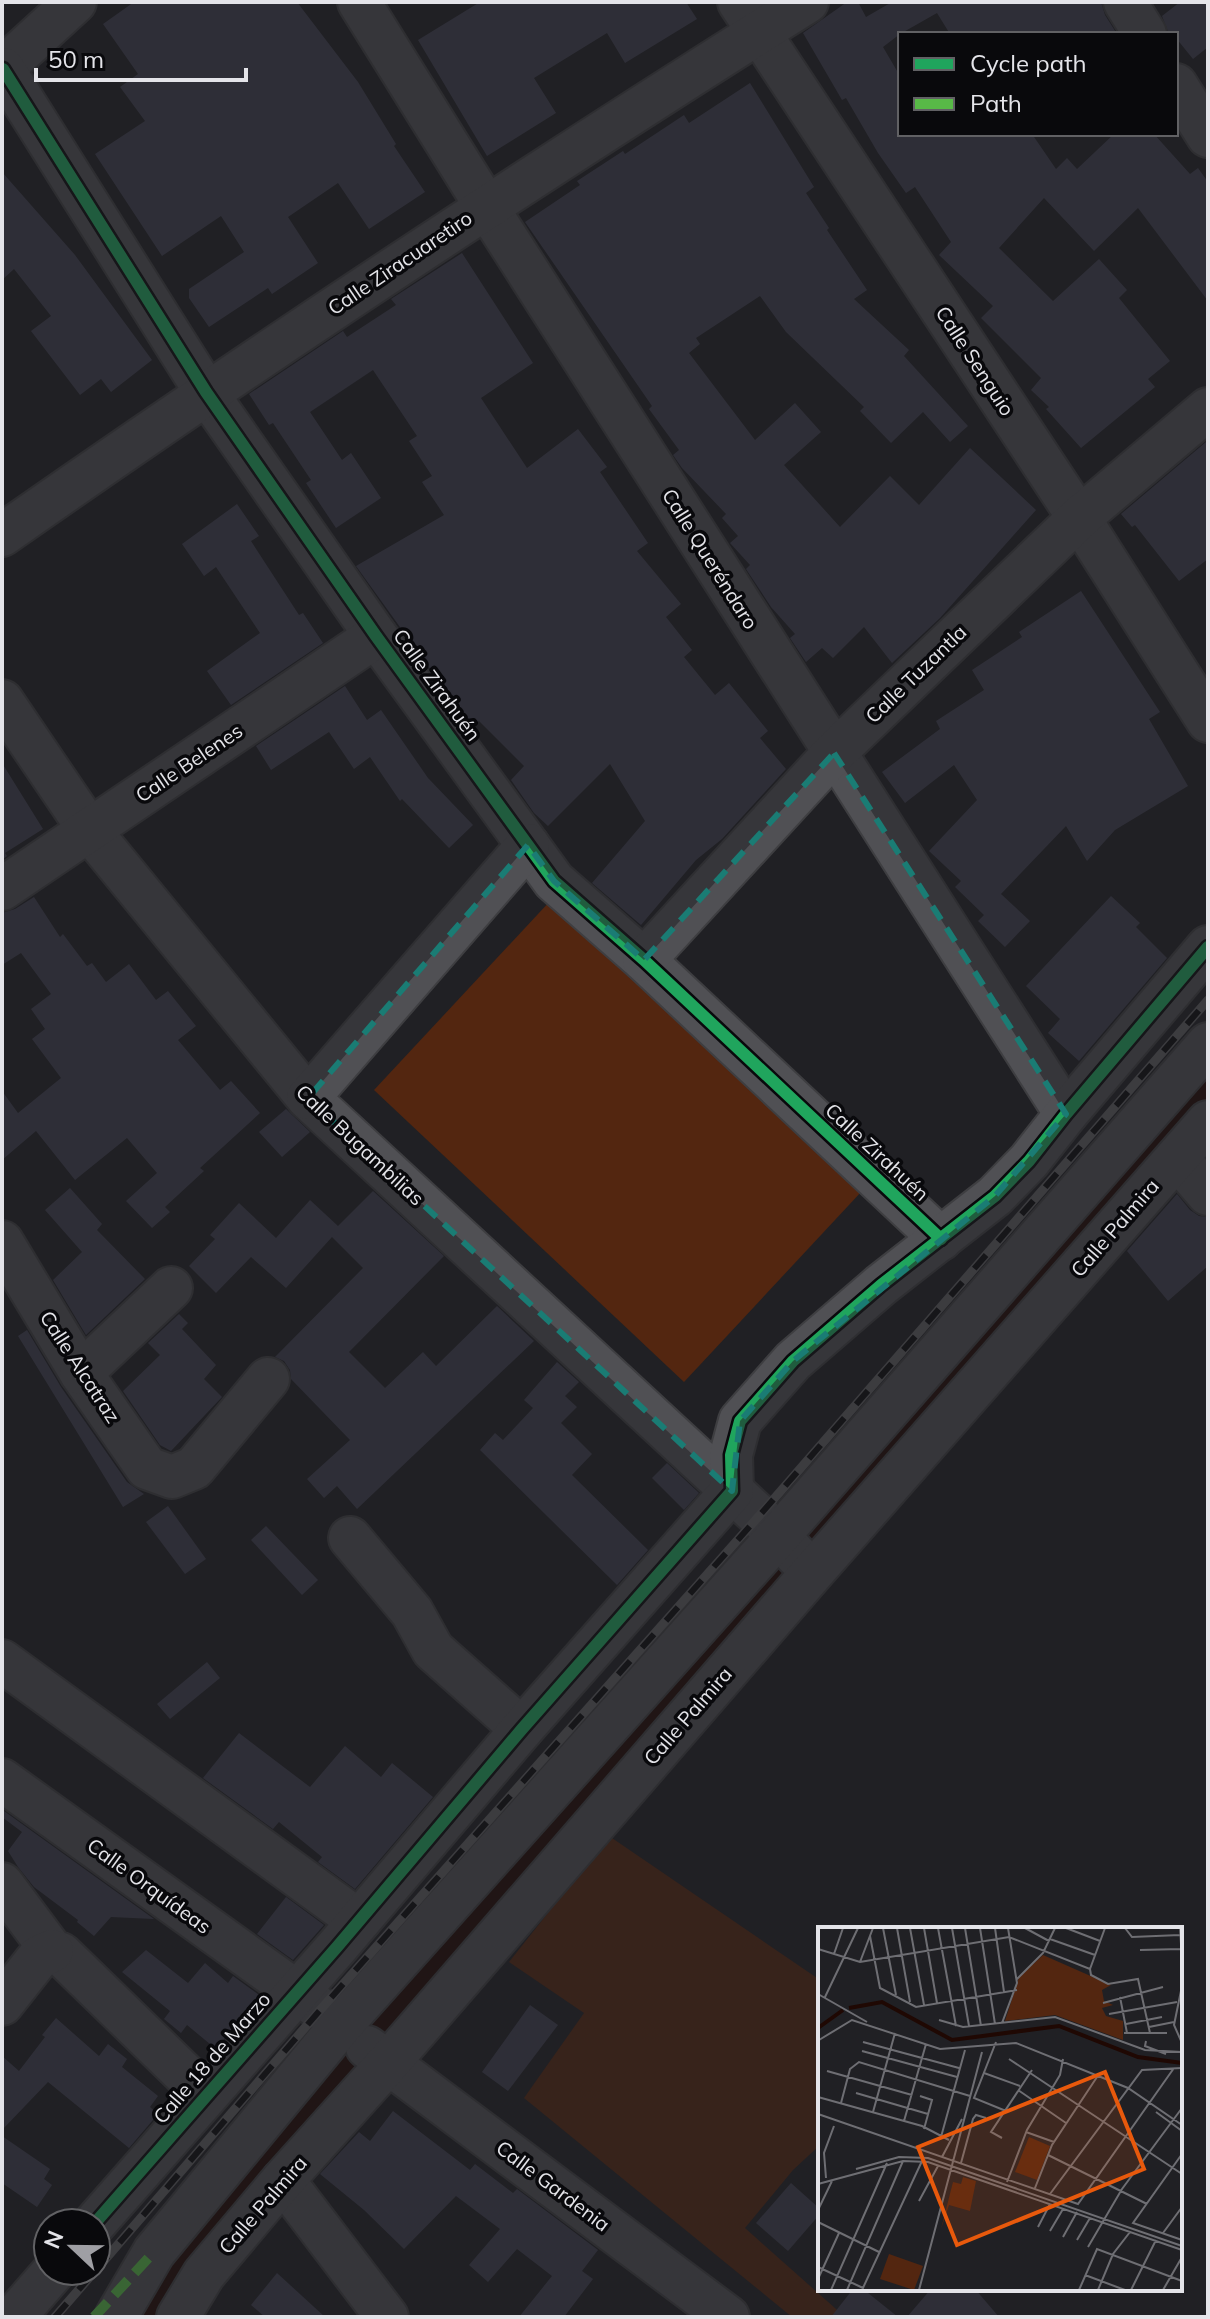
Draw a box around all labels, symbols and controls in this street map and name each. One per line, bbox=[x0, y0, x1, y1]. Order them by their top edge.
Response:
scale bar bbox=[36, 32, 246, 82]
legend bbox=[898, 32, 1178, 136]
text: 50 m bbox=[48, 44, 104, 74]
text: Cycle path bbox=[970, 48, 1087, 78]
text: Path bbox=[970, 88, 1022, 118]
street label: Calle Ziracuaretiro bbox=[323, 205, 477, 320]
street label: Calle Senguio bbox=[931, 301, 1020, 420]
street label: Calle Queréndaro bbox=[657, 484, 764, 634]
street label: Calle Tuzantla bbox=[860, 619, 971, 728]
street label: Calle Zirahuén bbox=[388, 624, 487, 746]
street label: Calle Belenes bbox=[130, 718, 247, 808]
street label: Calle Bugambilias bbox=[291, 1079, 430, 1210]
street label: Calle Zirahuén bbox=[820, 1097, 934, 1206]
street label: Calle Palmira bbox=[1065, 1174, 1164, 1282]
street label: Calle Alcatraz bbox=[35, 1306, 126, 1428]
street label: Calle Palmira bbox=[638, 1662, 737, 1770]
street label: Calle Orquídeas bbox=[83, 1832, 216, 1939]
inset map bbox=[818, 1927, 1182, 2291]
street label: Calle 18 de Marzo bbox=[148, 1987, 276, 2129]
street label: Calle Gardenia bbox=[491, 2135, 615, 2237]
street label: Calle Palmira bbox=[213, 2151, 312, 2259]
north arrow bbox=[32, 2207, 112, 2287]
text: N bbox=[37, 2227, 70, 2252]

